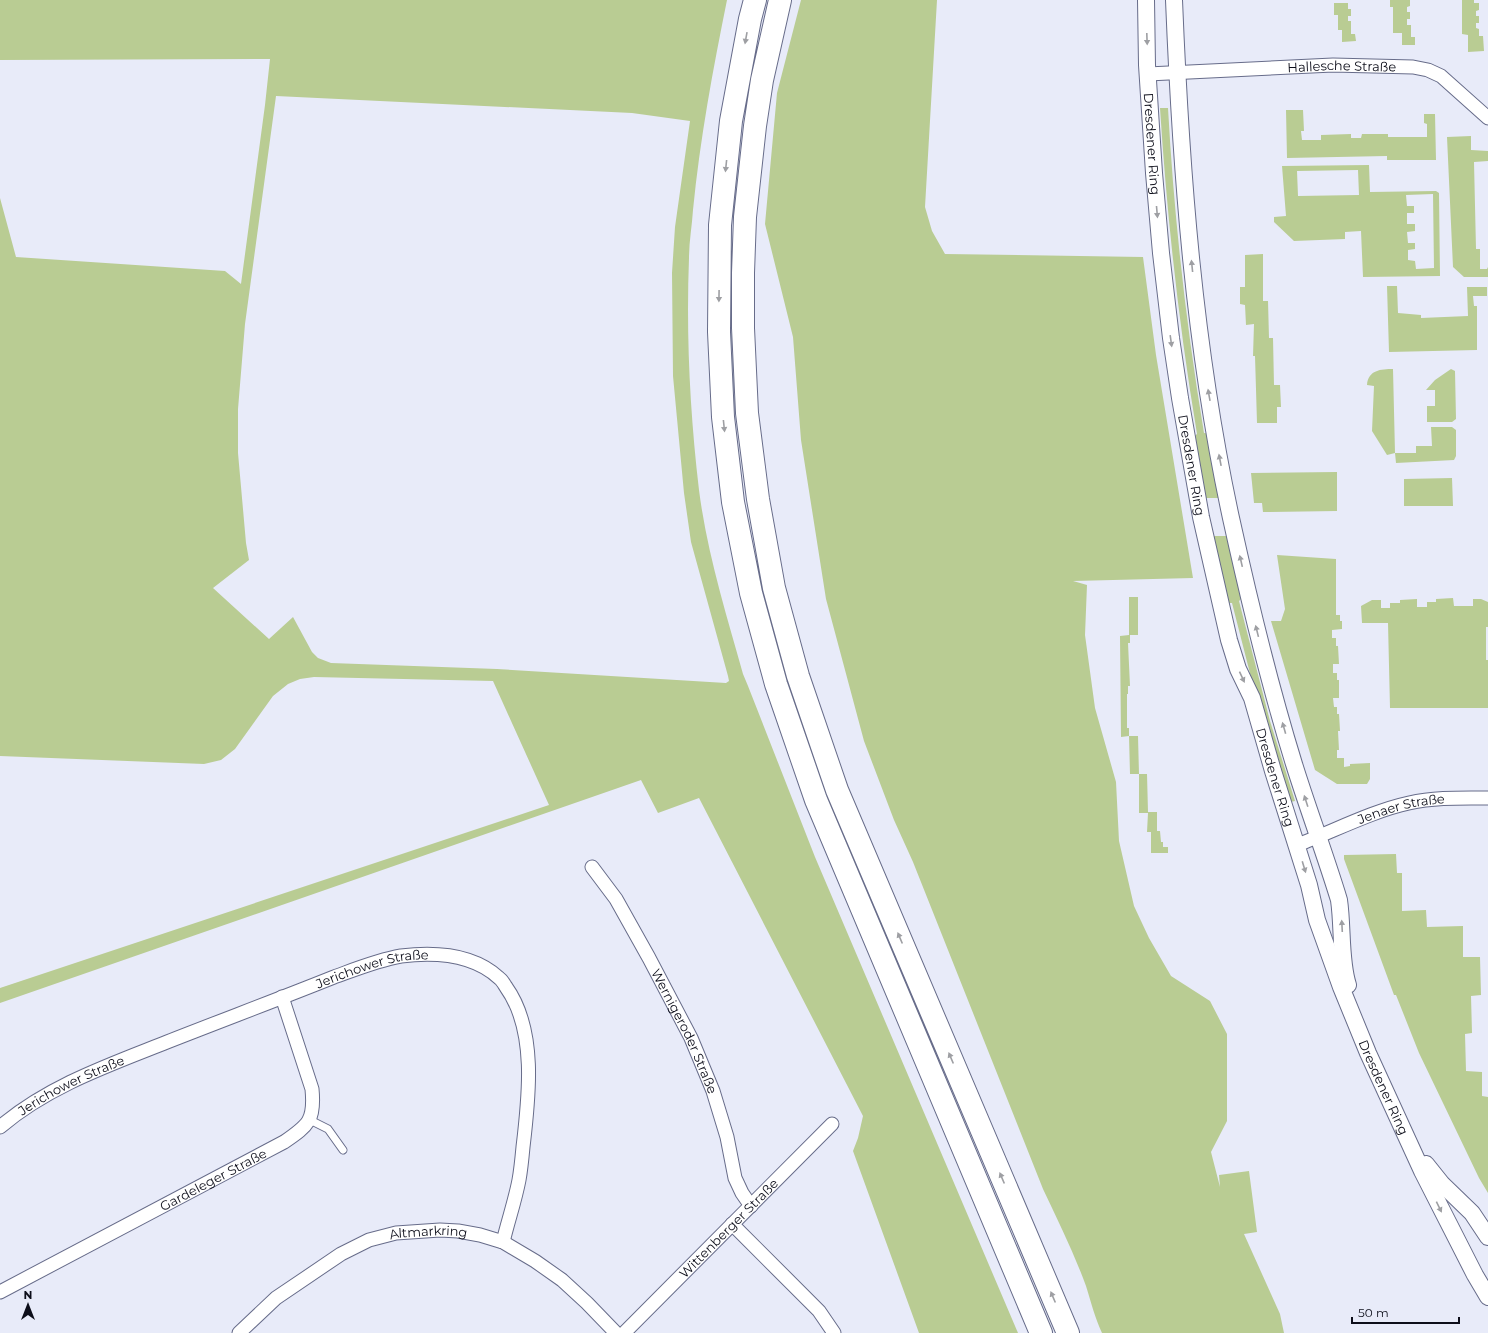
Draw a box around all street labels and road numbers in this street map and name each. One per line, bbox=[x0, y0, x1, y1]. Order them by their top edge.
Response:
street label: Hallesche Straße bbox=[1287, 57, 1397, 75]
street label: Dresdener Ring bbox=[1141, 92, 1164, 196]
street label: Dresdener Ring bbox=[1175, 413, 1209, 517]
street label: Dresdener Ring bbox=[1253, 726, 1298, 829]
street label: Jenaer Straße bbox=[1354, 790, 1445, 827]
street label: Jerichower Straße bbox=[313, 946, 429, 992]
street label: Wernigeroder Straße bbox=[648, 966, 721, 1096]
street label: Dresdener Ring bbox=[1355, 1037, 1412, 1137]
street label: Jerichower Straße bbox=[14, 1052, 126, 1119]
street label: Gardeleger Straße bbox=[157, 1145, 269, 1214]
street label: Wittenberger Straße bbox=[676, 1175, 781, 1281]
street label: Altmarkring bbox=[387, 1222, 469, 1242]

